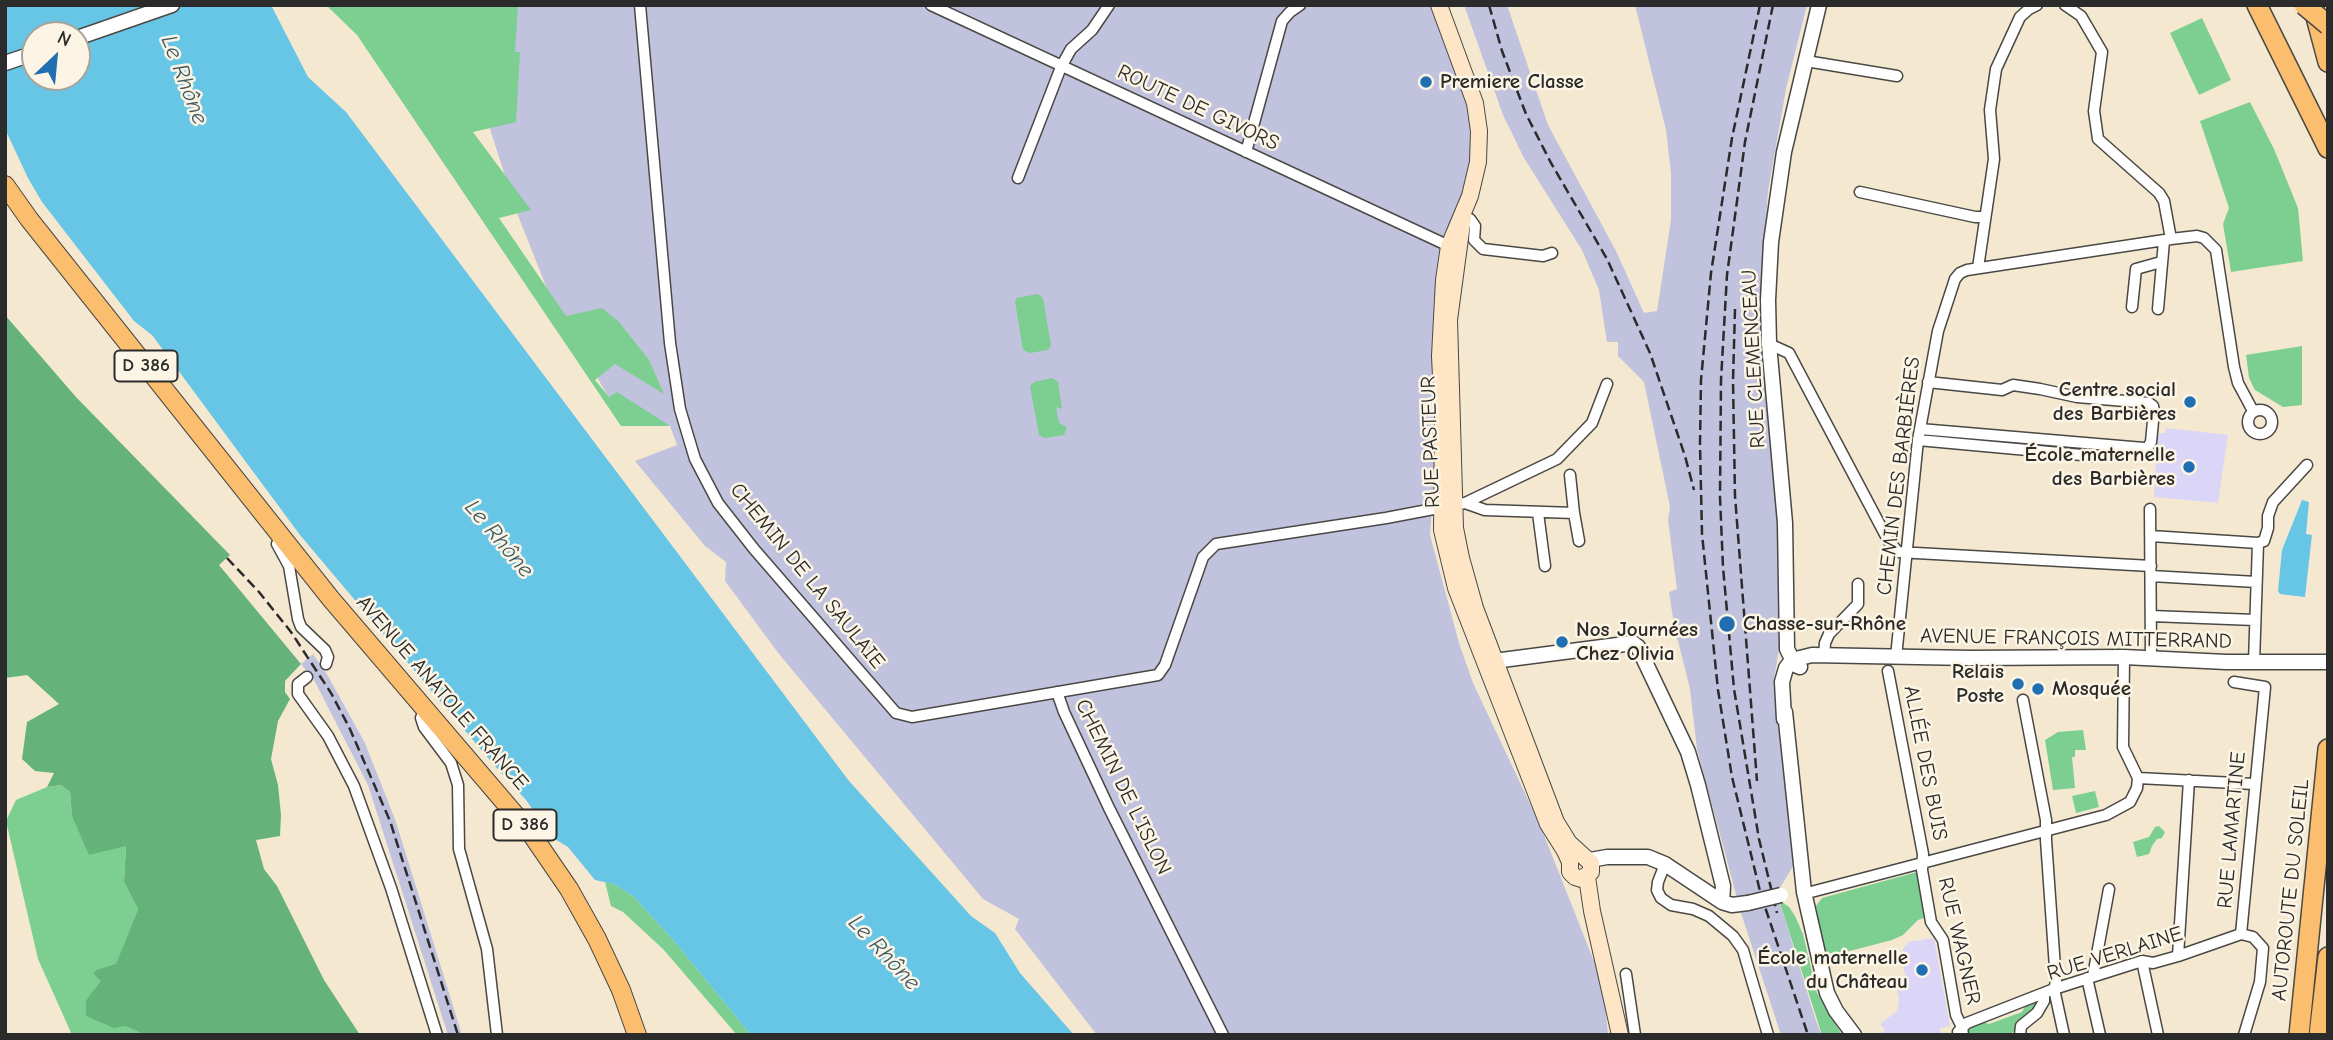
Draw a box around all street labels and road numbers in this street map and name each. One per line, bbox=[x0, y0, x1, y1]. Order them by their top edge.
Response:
street label: ROUTE DE GIVORS bbox=[1113, 60, 1283, 156]
street label: RUE CLEMENCEAU bbox=[1737, 269, 1771, 449]
road number: D 386 bbox=[114, 350, 178, 382]
street label: CHEMIN DES BARBIÈRES bbox=[1872, 355, 1926, 597]
street label: RUE PASTEUR bbox=[1416, 376, 1446, 508]
street label: CHEMIN DE LA SAULAIE bbox=[724, 478, 890, 674]
street label: AVENUE ANATOLE FRANCE bbox=[351, 591, 533, 795]
street label: AVENUE FRANÇOIS MITTERRAND bbox=[1920, 624, 2232, 654]
street label: ALLÉE DES BUIS bbox=[1898, 683, 1952, 843]
street label: CHEMIN DE L'ISLON bbox=[1070, 695, 1176, 879]
street label: RUE LAMARTINE bbox=[2213, 751, 2251, 909]
street label: AUTOROUTE DU SOLEIL bbox=[2267, 778, 2315, 1002]
road number: D 386 bbox=[494, 810, 556, 840]
street label: RUE WAGNER bbox=[1932, 875, 1986, 1007]
street label: RUE VERLAINE bbox=[2044, 921, 2186, 987]

